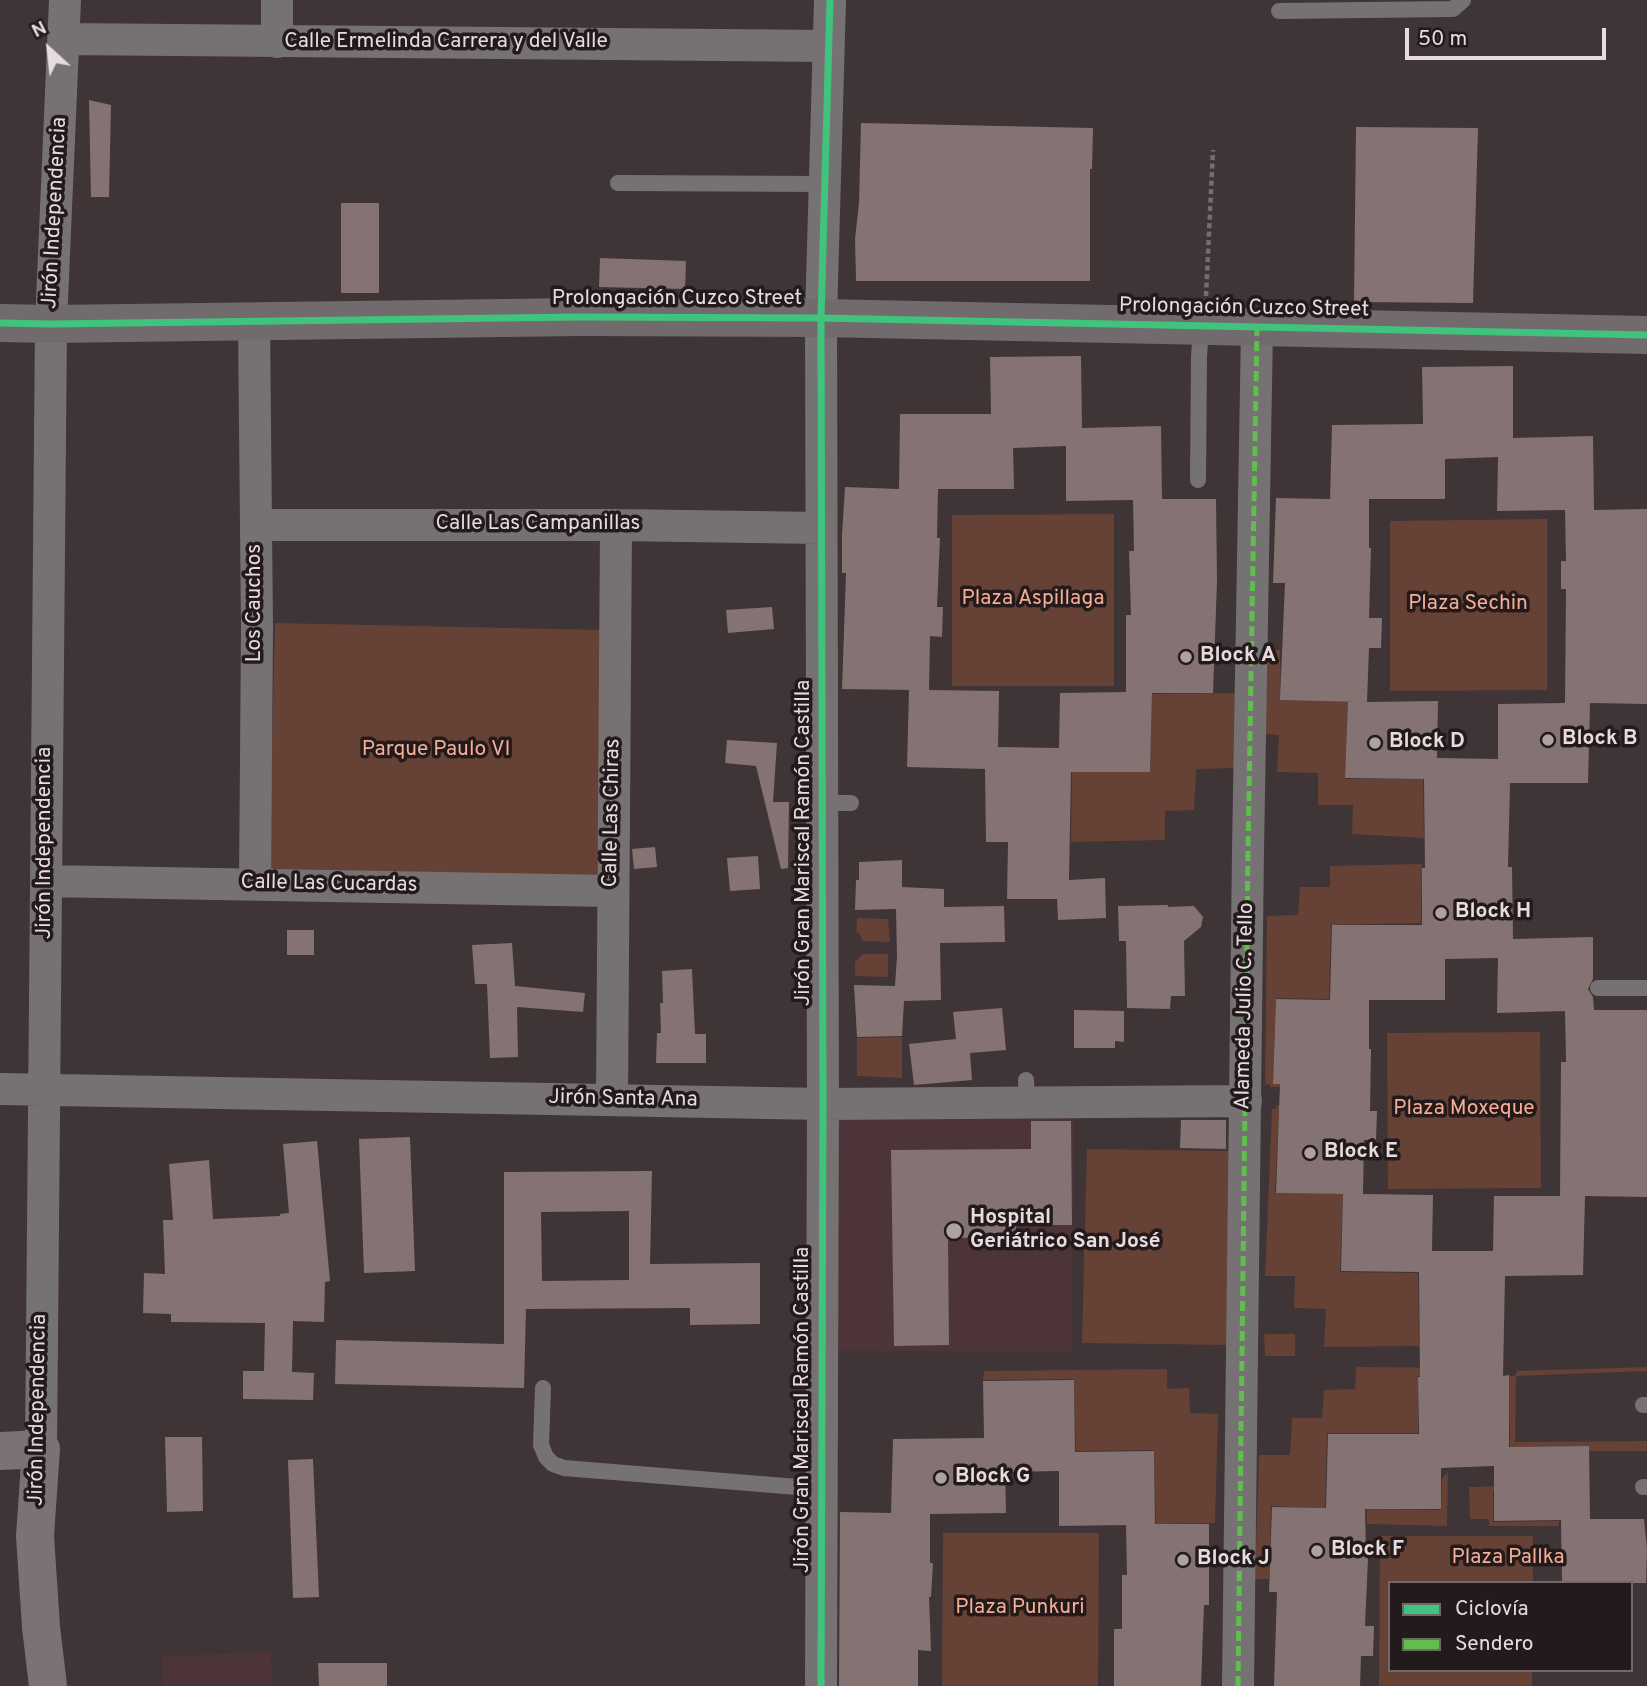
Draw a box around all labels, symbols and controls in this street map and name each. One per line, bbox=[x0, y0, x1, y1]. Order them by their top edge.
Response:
north arrow bbox=[14, 14, 84, 84]
scale bar bbox=[1409, 14, 1610, 58]
text: N bbox=[28, 16, 51, 44]
text: 50 m bbox=[1418, 26, 1467, 53]
street label: Calle Ermelinda Carrera y del Valle bbox=[284, 30, 608, 56]
street label: Jirón Independencia bbox=[38, 116, 74, 310]
street label: Prolongación Cuzco Street bbox=[552, 287, 802, 313]
street label: Prolongación Cuzco Street bbox=[1119, 294, 1369, 324]
street label: Calle Las Campanillas bbox=[436, 512, 640, 538]
street label: Los Cauchos bbox=[243, 544, 269, 662]
park label: Plaza Aspillaga bbox=[962, 587, 1104, 613]
park label: Plaza Sechin bbox=[1408, 592, 1528, 618]
place label: Block A bbox=[1200, 644, 1276, 670]
marker: Block A bbox=[1178, 649, 1194, 665]
street label: Jirón Gran Mariscal Ramón Castilla bbox=[792, 680, 818, 1006]
place label: Block B bbox=[1562, 727, 1637, 753]
place label: Block D bbox=[1389, 730, 1465, 756]
marker: Block B bbox=[1540, 732, 1556, 748]
marker: Block D bbox=[1367, 735, 1383, 751]
park label: Parque Paulo Vl bbox=[362, 738, 510, 764]
street label: Calle Las Chiras bbox=[599, 738, 627, 888]
street label: Jirón Independencia bbox=[33, 747, 59, 939]
street label: Calle Las Cucardas bbox=[240, 871, 418, 899]
place label: Block H bbox=[1455, 900, 1531, 926]
street label: Alameda Julio C. Tello bbox=[1232, 902, 1260, 1110]
marker: Block H bbox=[1433, 905, 1449, 921]
street label: Jirón Santa Ana bbox=[548, 1086, 698, 1114]
park label: Plaza Moxeque bbox=[1393, 1097, 1535, 1123]
place label: Block E bbox=[1324, 1140, 1398, 1166]
marker: Block E bbox=[1302, 1145, 1318, 1161]
place label: Hospital Geriátrico San José bbox=[970, 1206, 1160, 1256]
marker: Hospital Geriátrico San José bbox=[944, 1221, 964, 1241]
street label: Jirón Gran Mariscal Ramón Castilla bbox=[791, 1247, 817, 1573]
street label: Jirón Independencia bbox=[25, 1314, 53, 1506]
place label: Block G bbox=[955, 1465, 1030, 1491]
marker: Block G bbox=[933, 1470, 949, 1486]
place label: Block F bbox=[1331, 1538, 1404, 1564]
marker: Block F bbox=[1309, 1543, 1325, 1559]
park label: Plaza Pallka bbox=[1452, 1546, 1564, 1572]
place label: Block J bbox=[1197, 1547, 1270, 1573]
marker: Block J bbox=[1175, 1552, 1191, 1568]
legend bbox=[1388, 1581, 1633, 1672]
park label: Plaza Punkuri bbox=[955, 1596, 1085, 1622]
text: Ciclovía bbox=[1455, 1596, 1529, 1623]
text: Sendero bbox=[1455, 1631, 1534, 1658]

